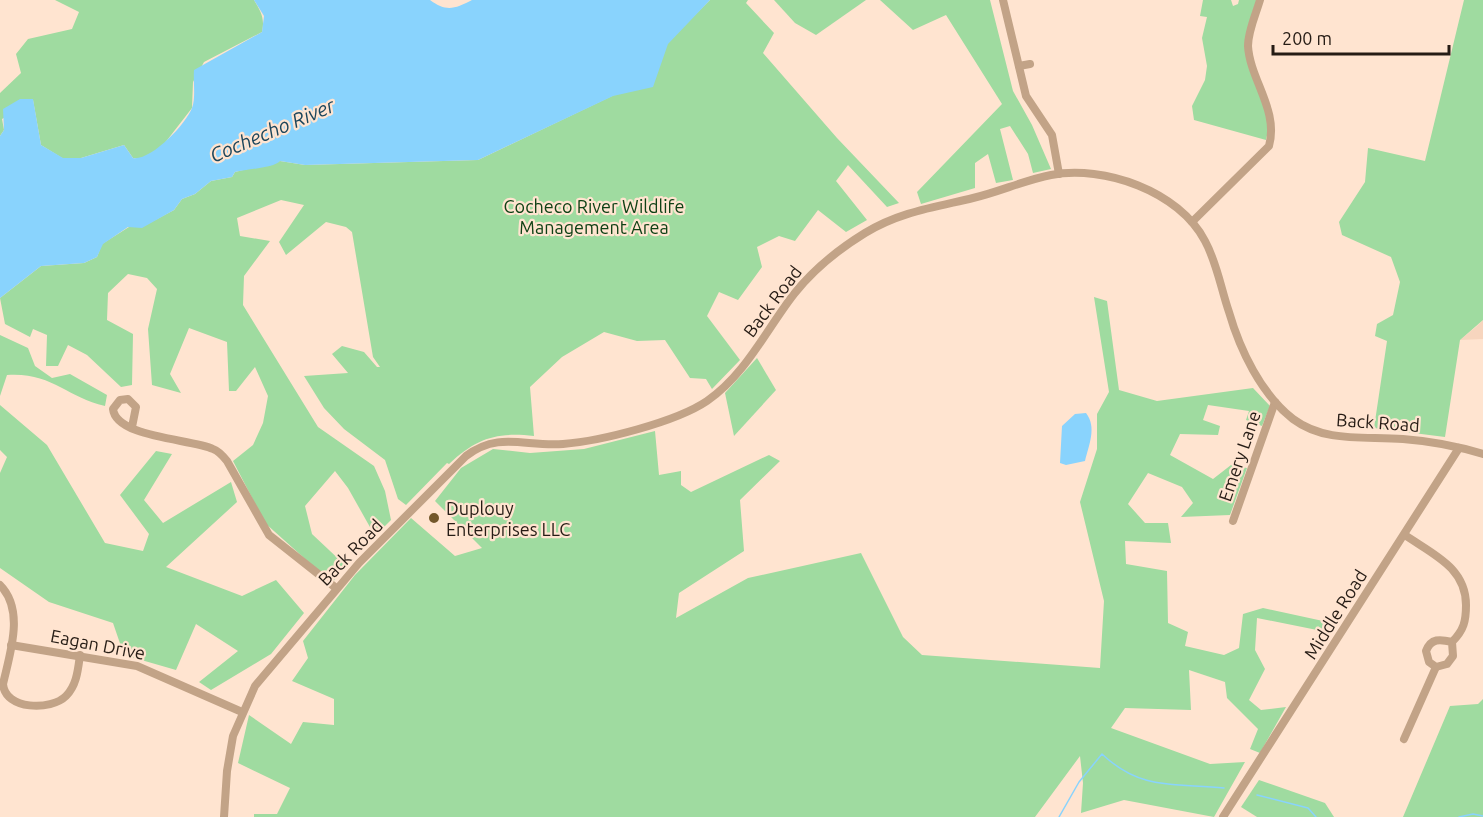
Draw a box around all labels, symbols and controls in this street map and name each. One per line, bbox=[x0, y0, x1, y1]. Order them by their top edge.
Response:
scale bar bbox=[1273, 18, 1448, 56]
text: 200 m bbox=[1282, 28, 1332, 48]
water label: Cochecho River bbox=[206, 93, 339, 167]
park label: Cocheco River Wildlife Management Area bbox=[504, 196, 684, 237]
street label: Back Road bbox=[739, 262, 805, 340]
street label: Emery Lane bbox=[1214, 408, 1264, 504]
street label: Back Road bbox=[1336, 409, 1420, 435]
place label: Duplouy Enterprises LLC bbox=[446, 498, 570, 539]
marker: Duplouy Enterprises LLC bbox=[427, 511, 441, 525]
street label: Back Road bbox=[314, 515, 386, 589]
street label: Middle Road bbox=[1300, 566, 1370, 662]
street label: Eagan Drive bbox=[49, 625, 147, 663]

